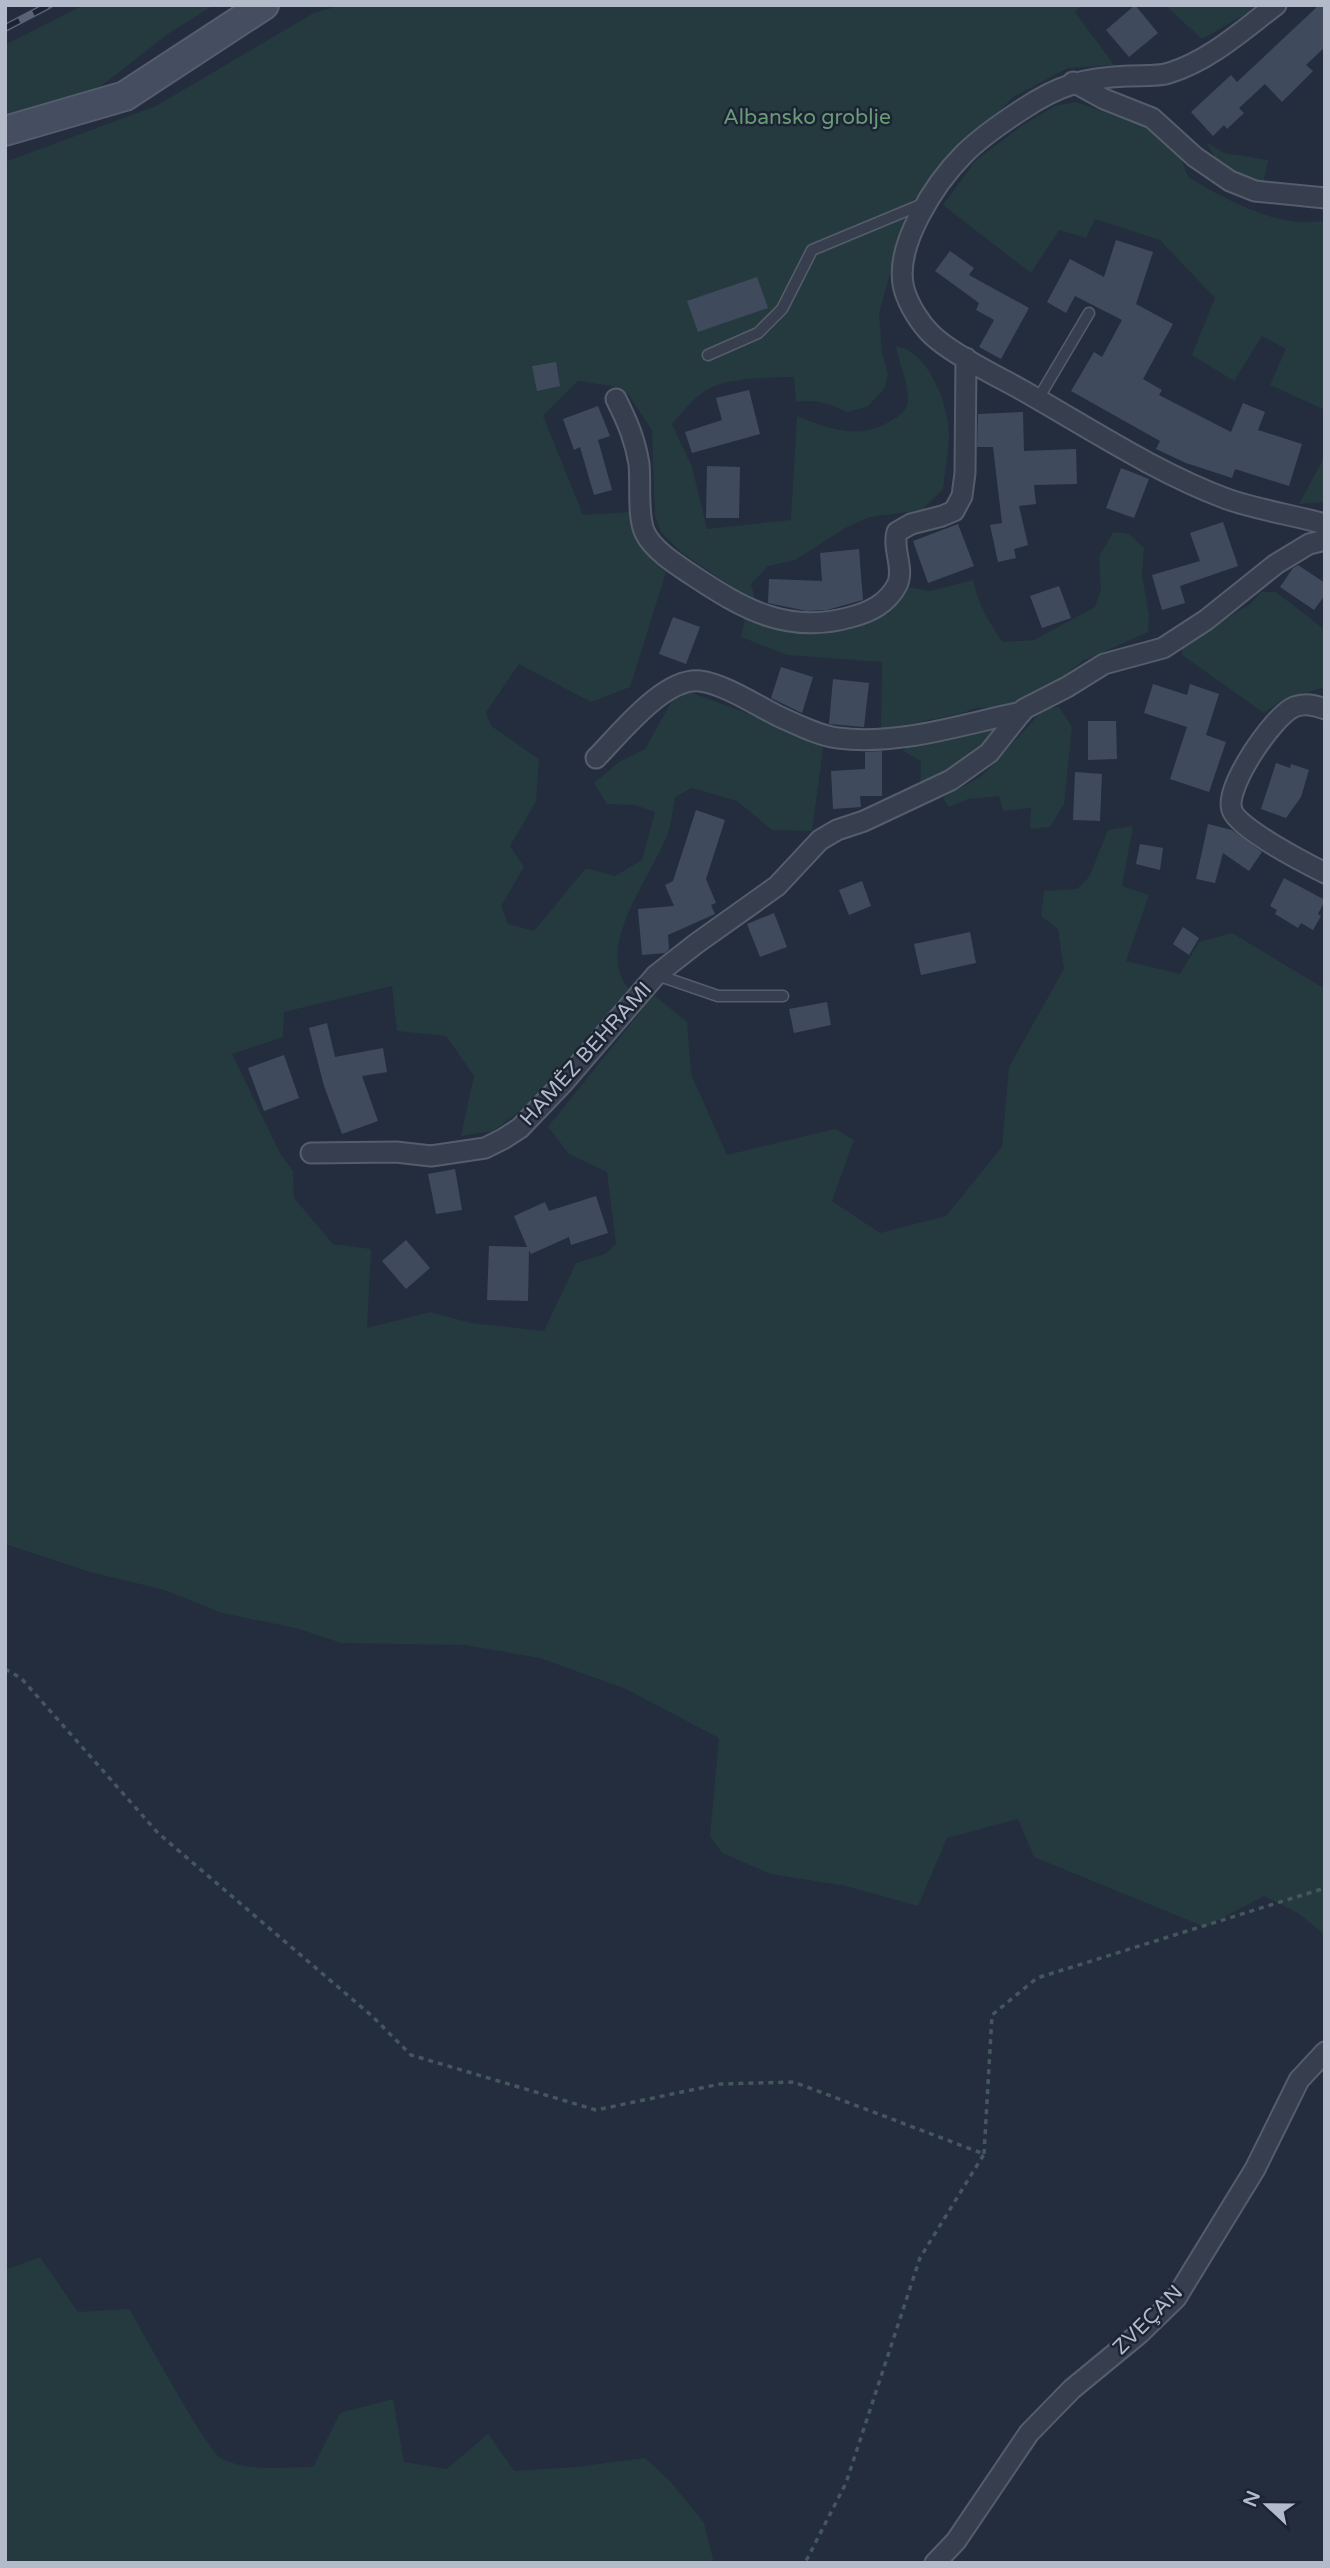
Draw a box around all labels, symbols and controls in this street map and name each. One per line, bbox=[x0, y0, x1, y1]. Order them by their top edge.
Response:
park label: Albansko groblje bbox=[723, 105, 891, 130]
street label: HAMËZ BEHRAMI bbox=[515, 977, 657, 1131]
street label: ZVEÇAN bbox=[1108, 2280, 1188, 2360]
north arrow bbox=[1232, 2470, 1302, 2540]
text: N bbox=[1239, 2488, 1265, 2510]

